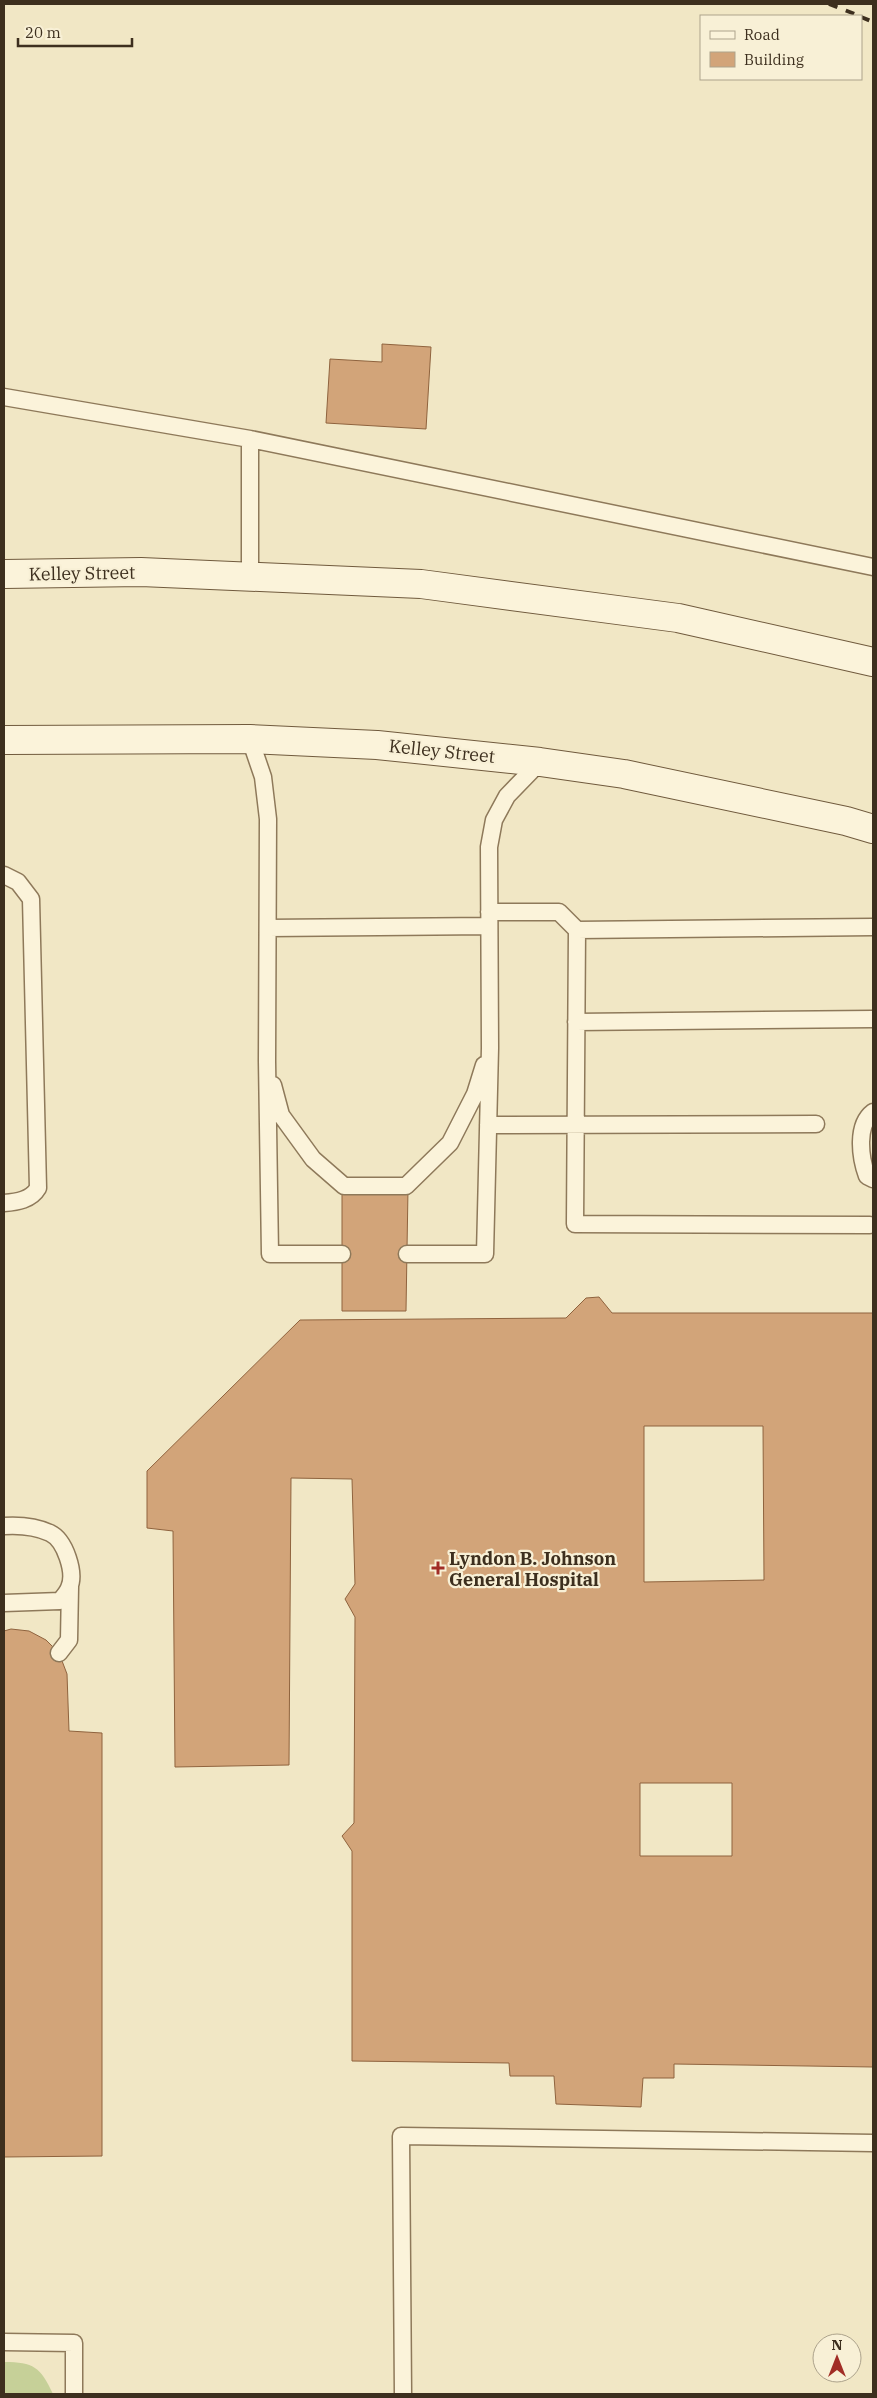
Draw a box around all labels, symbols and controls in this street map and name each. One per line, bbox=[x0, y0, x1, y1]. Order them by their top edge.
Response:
scale bar bbox=[18, 15, 131, 47]
legend bbox=[700, 15, 862, 80]
text: 20 m bbox=[25, 23, 61, 42]
text: Road bbox=[744, 25, 780, 44]
text: Building bbox=[744, 50, 804, 69]
street label: Kelley Street bbox=[28, 561, 136, 585]
street label: Kelley Street bbox=[388, 734, 496, 768]
place label: Lyndon B. Johnson General Hospital bbox=[449, 1547, 616, 1591]
marker: Lyndon B. Johnson General Hospital bbox=[431, 1561, 445, 1575]
north arrow bbox=[812, 2333, 862, 2383]
text: N bbox=[831, 2336, 843, 2354]

